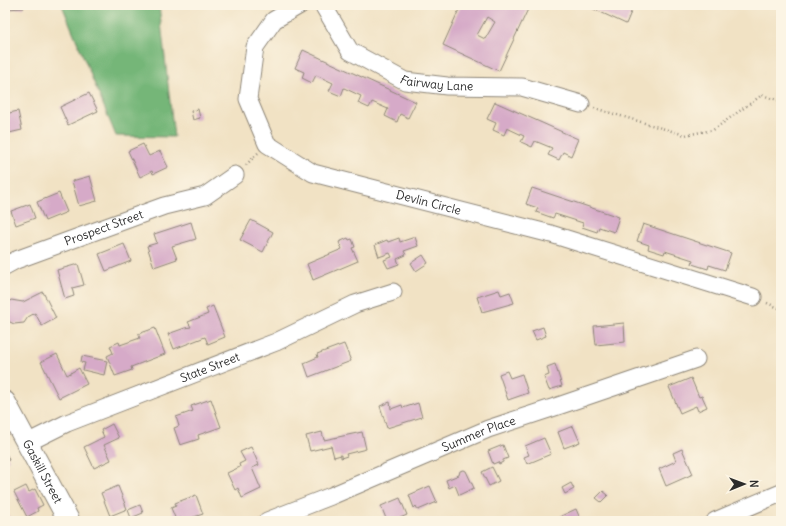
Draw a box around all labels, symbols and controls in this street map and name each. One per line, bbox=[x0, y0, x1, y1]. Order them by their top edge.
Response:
street label: Fairway Lane bbox=[398, 72, 473, 93]
street label: Devlin Circle bbox=[394, 187, 463, 218]
street label: Prospect Street bbox=[62, 206, 145, 249]
street label: State Street bbox=[178, 349, 242, 385]
street label: Summer Place bbox=[439, 412, 517, 455]
street label: Gaskill Street bbox=[20, 437, 66, 506]
north arrow bbox=[724, 464, 764, 504]
text: N bbox=[747, 480, 761, 488]

